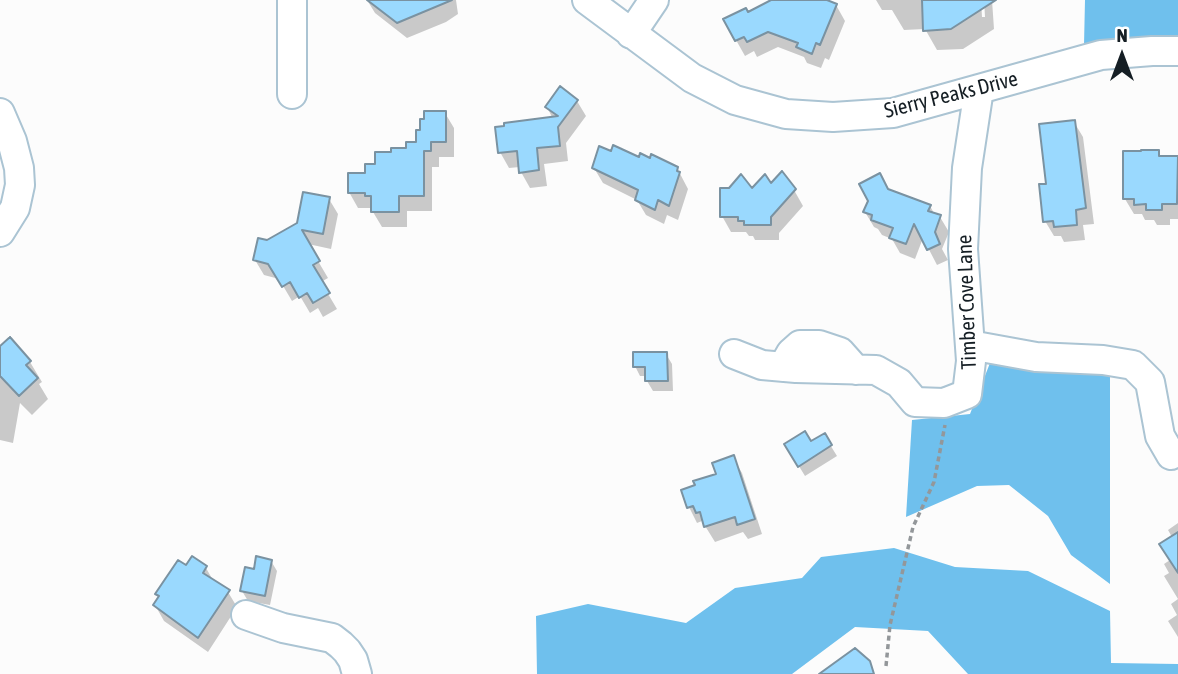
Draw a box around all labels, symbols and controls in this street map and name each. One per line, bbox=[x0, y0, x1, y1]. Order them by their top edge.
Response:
north arrow bbox=[1087, 21, 1157, 91]
text: N bbox=[1116, 24, 1128, 46]
street label: Sierry Peaks Drive bbox=[882, 66, 1020, 124]
street label: Timber Cove Lane bbox=[952, 234, 982, 370]

